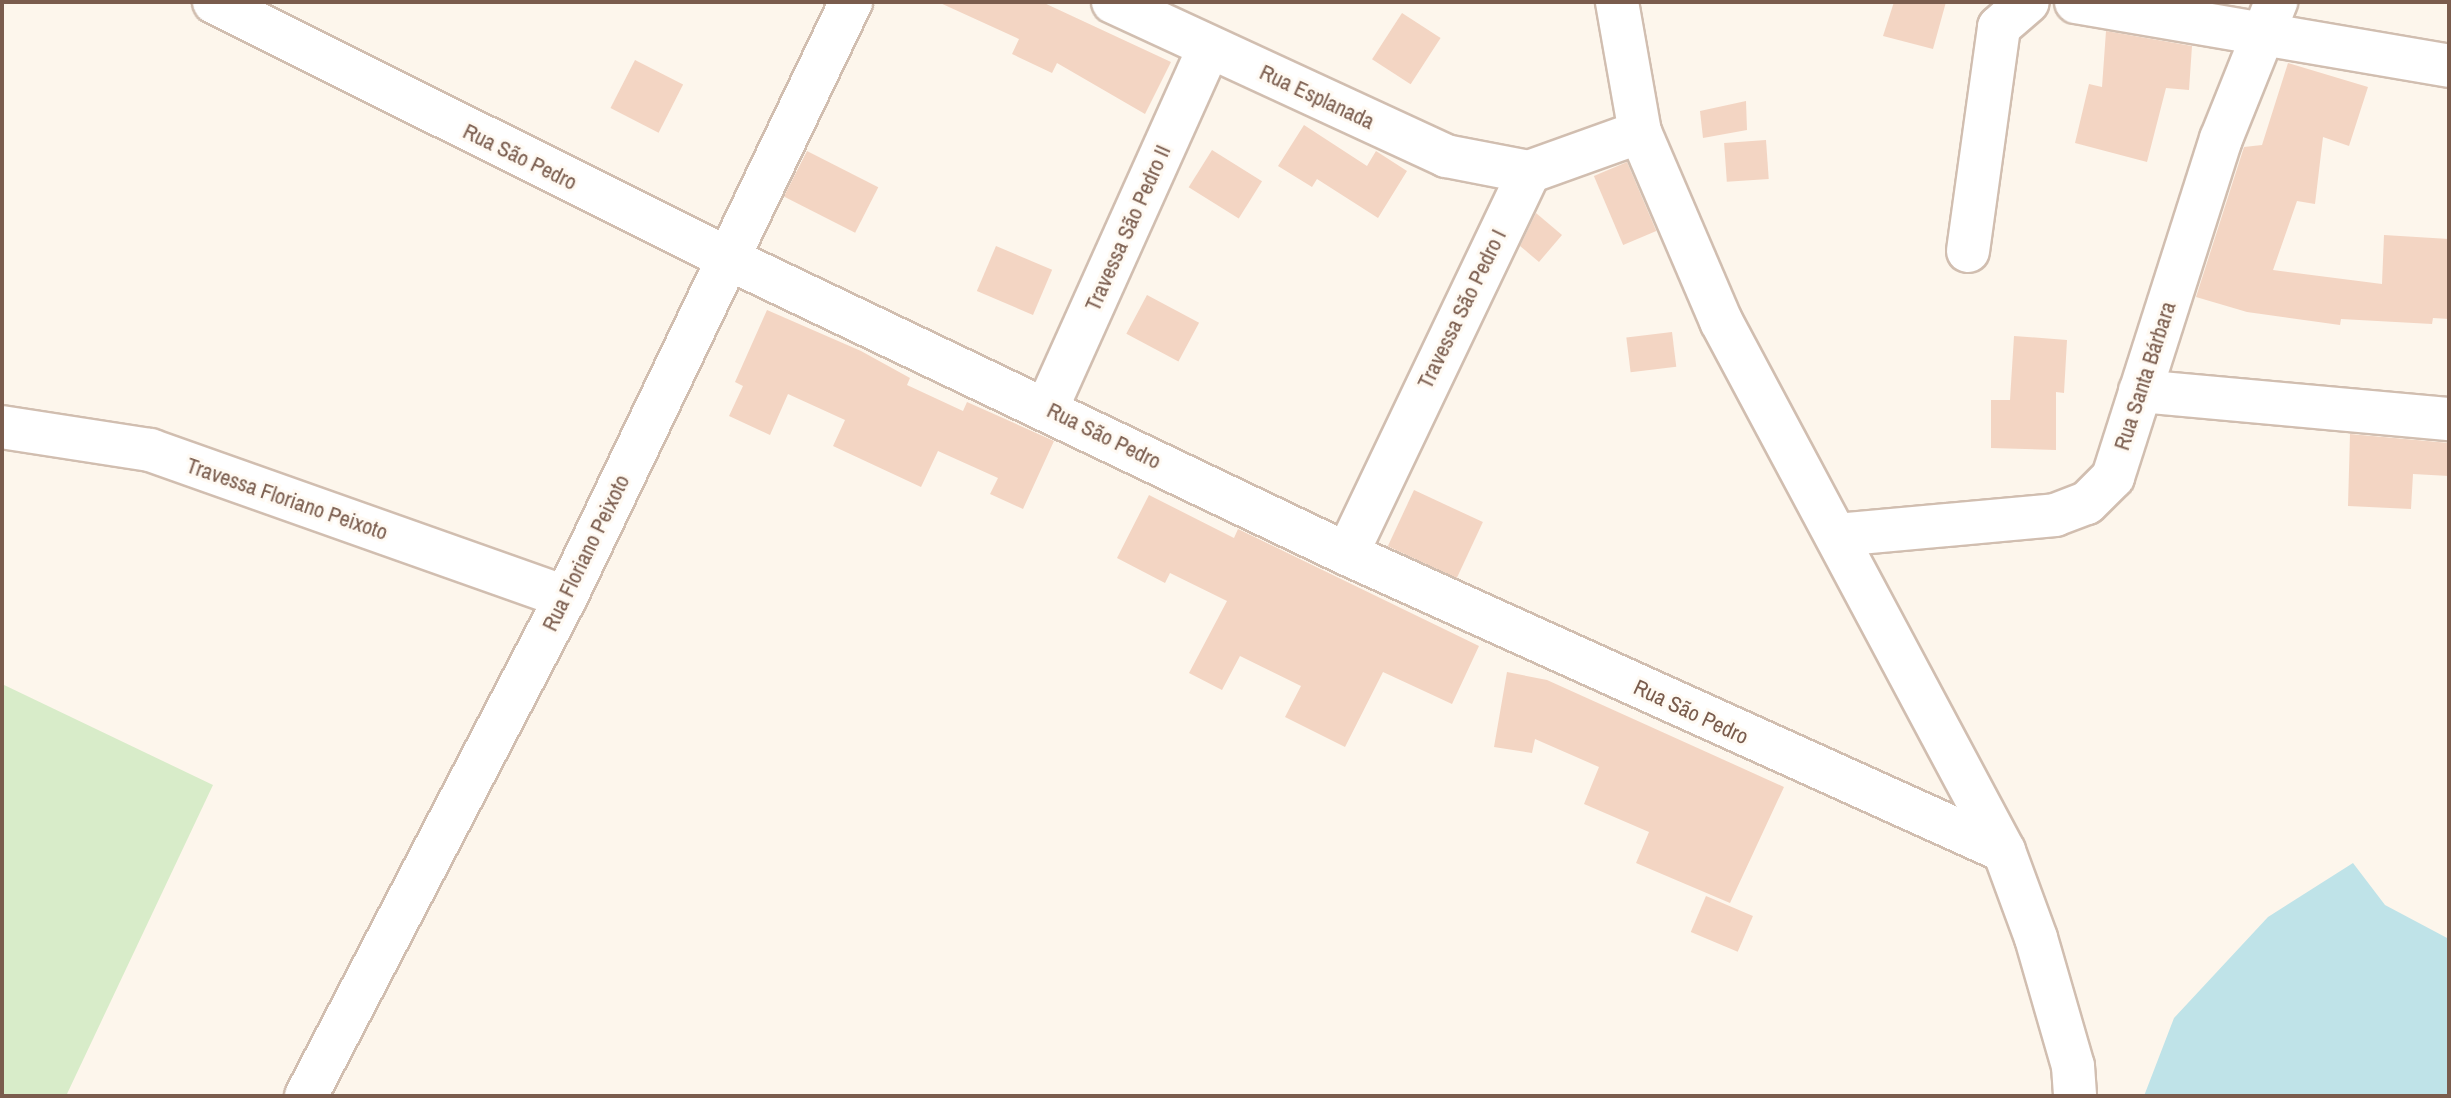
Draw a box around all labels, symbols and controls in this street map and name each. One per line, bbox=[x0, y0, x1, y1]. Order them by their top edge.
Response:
street label: Rua Esplanada bbox=[1256, 59, 1378, 135]
street label: Rua São Pedro bbox=[459, 118, 581, 196]
street label: Travessa São Pedro II bbox=[1080, 141, 1176, 315]
street label: Travessa São Pedro I bbox=[1412, 225, 1512, 393]
street label: Rua Santa Bárbara bbox=[2109, 298, 2181, 454]
street label: Rua São Pedro bbox=[1043, 397, 1165, 475]
street label: Travessa Floriano Peixoto bbox=[183, 452, 391, 546]
street label: Rua Floriano Peixoto bbox=[537, 471, 635, 635]
street label: Rua São Pedro bbox=[1630, 674, 1752, 750]

